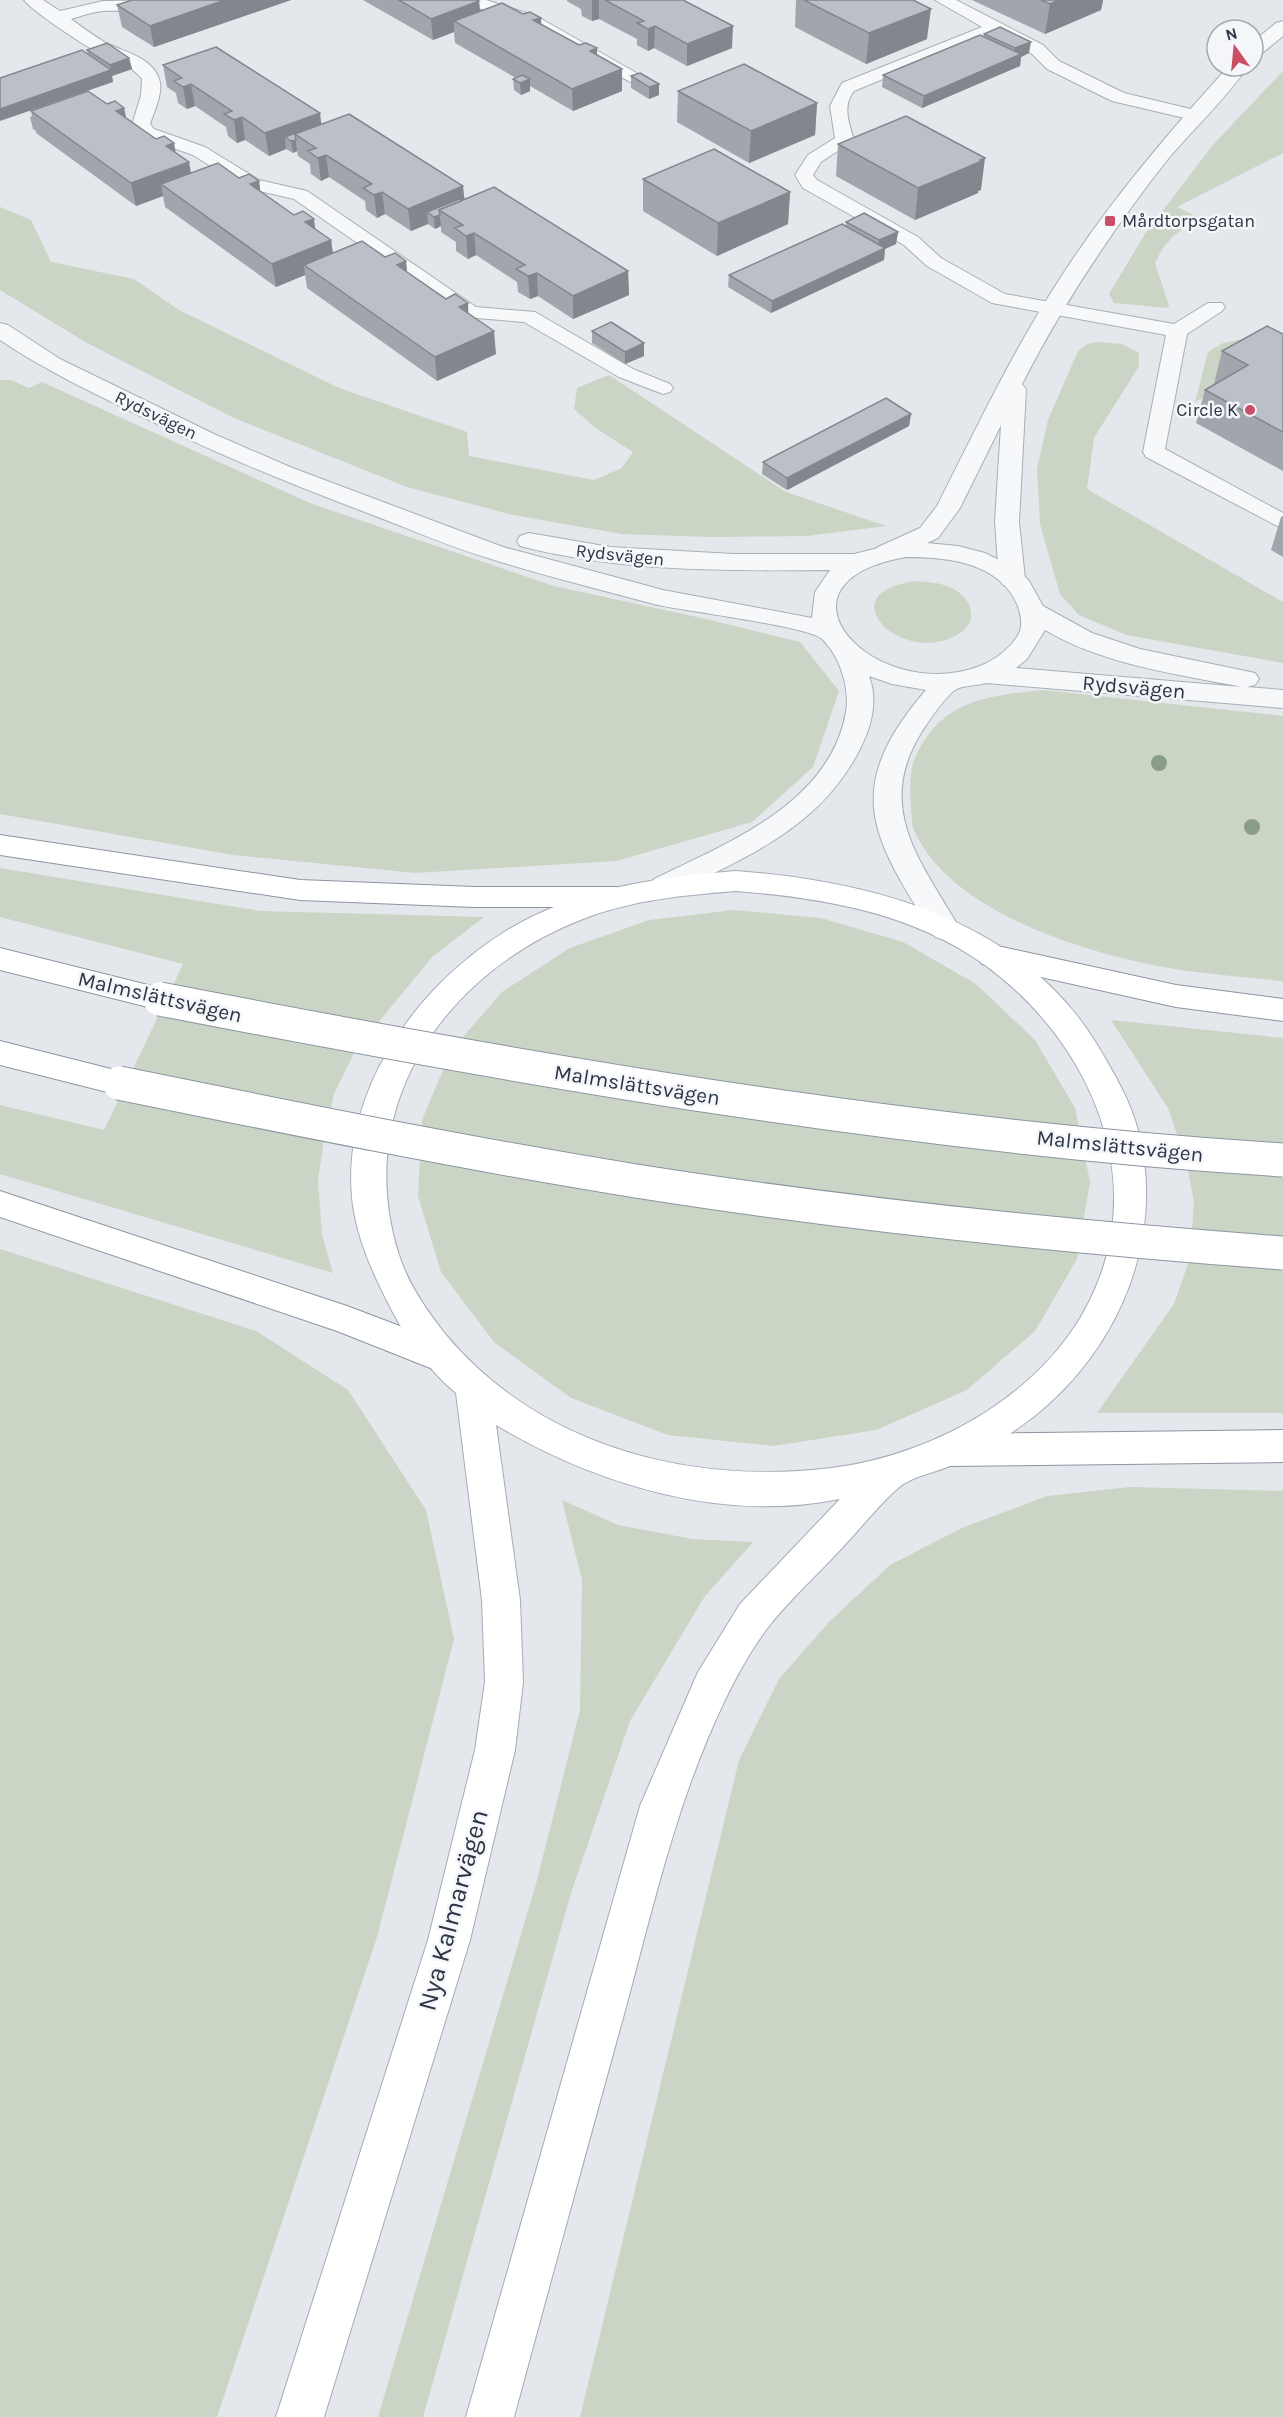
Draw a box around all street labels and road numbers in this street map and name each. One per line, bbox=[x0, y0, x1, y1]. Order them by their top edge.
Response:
street label: Rydsvägen bbox=[111, 386, 201, 444]
street label: Rydsvägen bbox=[575, 539, 665, 571]
street label: Rydsvägen bbox=[1081, 671, 1187, 703]
street label: Malmslättsvägen bbox=[76, 966, 244, 1028]
street label: Malmslättsvägen bbox=[552, 1060, 722, 1110]
street label: Malmslättsvägen bbox=[1035, 1125, 1205, 1167]
street label: Nya Kalmarvägen bbox=[411, 1806, 495, 2014]

